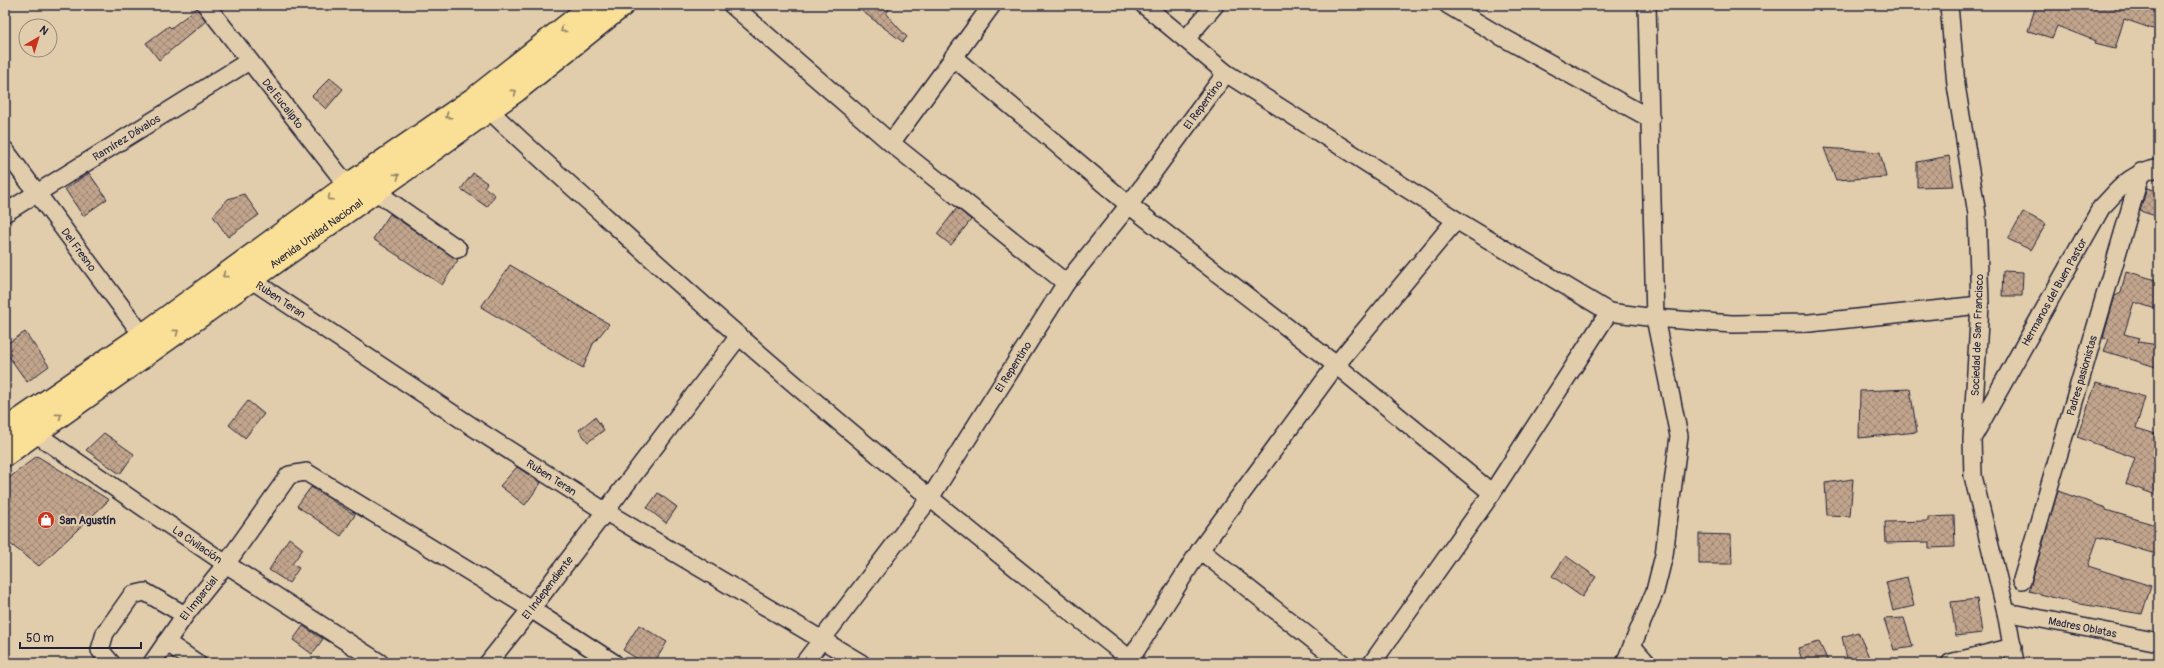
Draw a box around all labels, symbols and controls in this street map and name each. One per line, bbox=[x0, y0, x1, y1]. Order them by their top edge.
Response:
north arrow bbox=[18, 18, 58, 58]
text: N bbox=[37, 23, 51, 38]
one-way arrow bbox=[561, 25, 568, 32]
street label: Del Eucalipto bbox=[259, 76, 306, 131]
street label: El Repentino bbox=[1181, 78, 1226, 132]
one-way arrow bbox=[510, 90, 517, 97]
one-way arrow bbox=[445, 111, 452, 119]
street label: Ramírez Dávalos bbox=[90, 112, 163, 164]
one-way arrow bbox=[392, 174, 399, 181]
one-way arrow bbox=[327, 193, 334, 200]
street label: Avenida Unidad Nacional bbox=[267, 196, 366, 271]
street label: Del Fresno bbox=[58, 226, 99, 274]
street label: Hermanos del Buen Pastor bbox=[2019, 236, 2090, 348]
one-way arrow bbox=[222, 270, 229, 278]
street label: Sociedad de San Francisco bbox=[1969, 274, 1986, 396]
street label: Ruben Teran bbox=[253, 279, 308, 321]
one-way arrow bbox=[172, 329, 179, 337]
street label: Padres pasionistas bbox=[2064, 334, 2100, 417]
street label: El Repentino bbox=[993, 339, 1034, 395]
one-way arrow bbox=[55, 414, 62, 421]
street label: Ruben Teran bbox=[524, 457, 579, 499]
shop icon: San Agustín bbox=[36, 510, 56, 530]
place label: San Agustín bbox=[59, 514, 116, 527]
street label: La Civilación bbox=[170, 523, 224, 566]
street label: El Independiente bbox=[519, 553, 576, 622]
street label: El Imparcial bbox=[177, 574, 221, 623]
street label: Madres Oblatas bbox=[2047, 614, 2118, 641]
scale bar bbox=[20, 624, 141, 650]
text: 50 m bbox=[26, 631, 54, 646]

